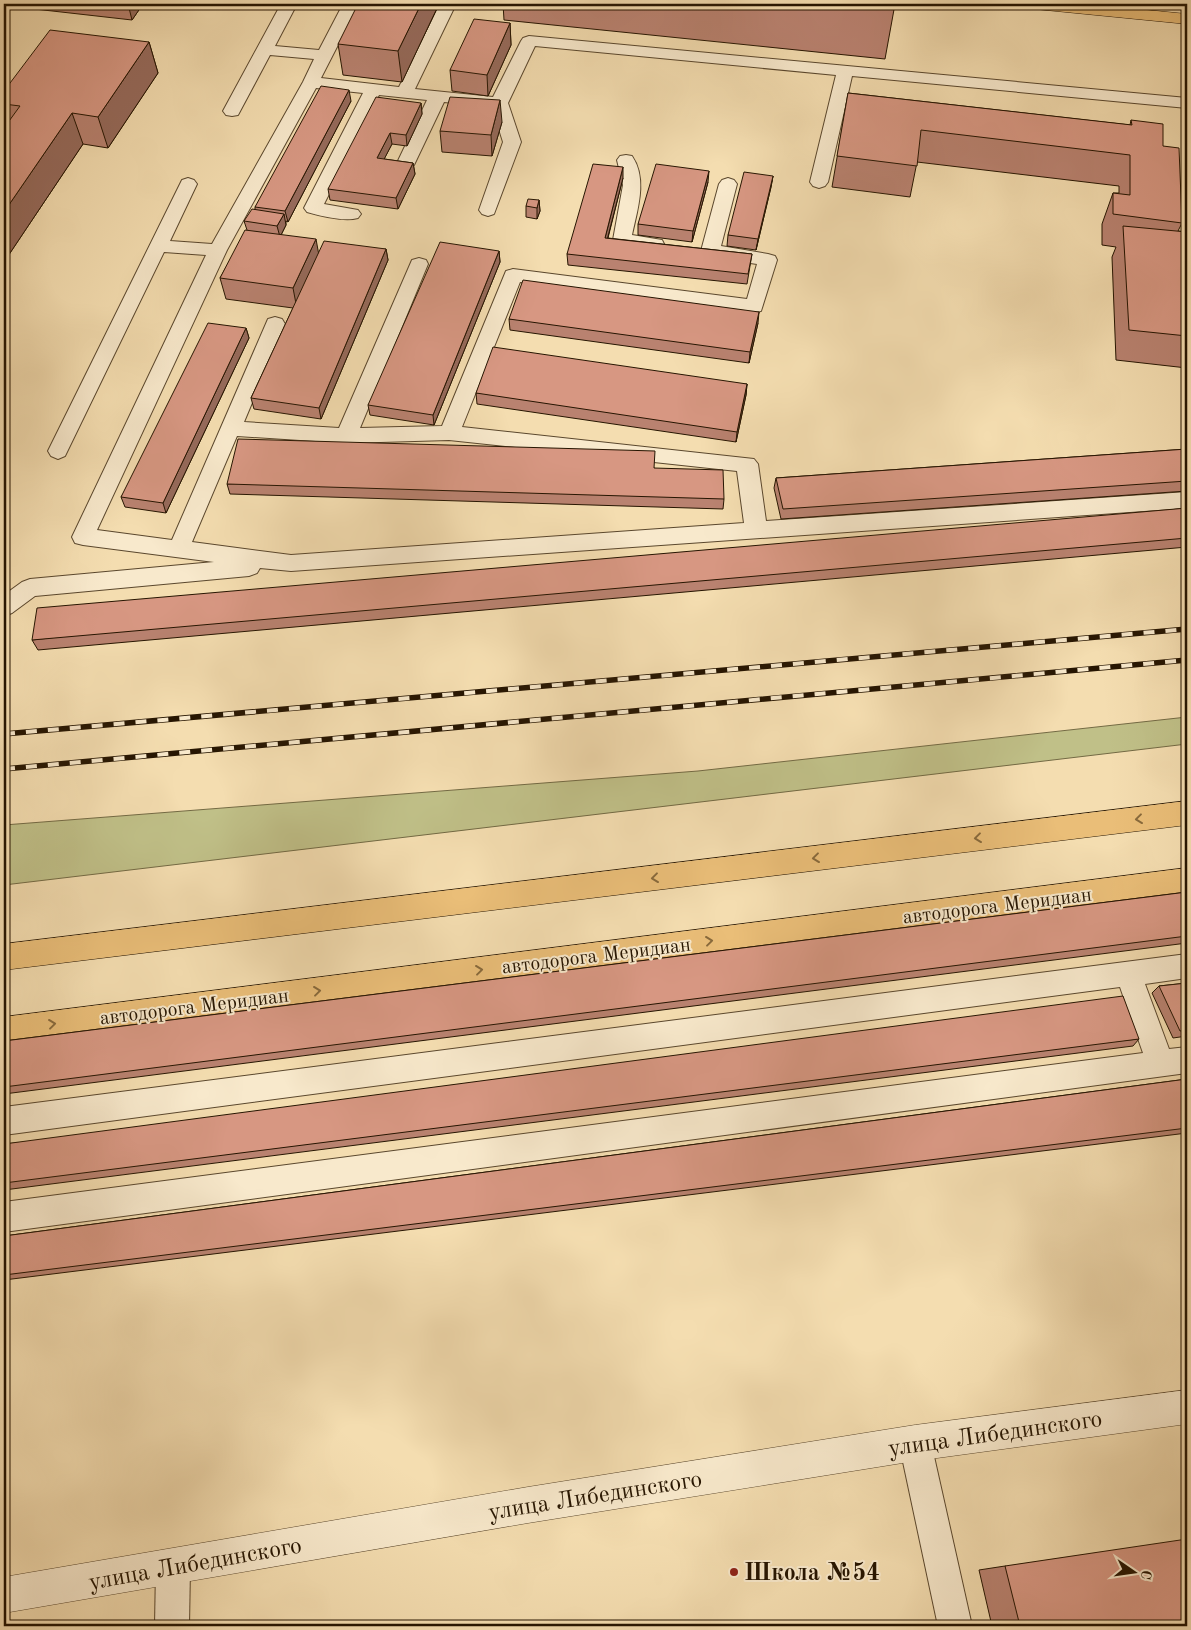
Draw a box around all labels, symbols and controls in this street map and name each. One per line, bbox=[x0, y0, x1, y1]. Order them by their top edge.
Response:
one-way arrow bbox=[1135, 813, 1143, 824]
one-way arrow bbox=[973, 832, 981, 843]
one-way arrow bbox=[812, 852, 820, 863]
one-way arrow bbox=[651, 872, 659, 883]
street label: автодорога Меридиан bbox=[902, 885, 1093, 929]
street label: автодорога Меридиан bbox=[501, 935, 692, 979]
one-way arrow bbox=[706, 936, 714, 947]
one-way arrow bbox=[475, 965, 483, 976]
street label: автодорога Меридиан bbox=[99, 986, 290, 1030]
one-way arrow bbox=[314, 986, 322, 997]
one-way arrow bbox=[48, 1020, 56, 1030]
street label: улица Либединского bbox=[887, 1408, 1104, 1462]
street label: улица Либединского bbox=[487, 1468, 704, 1526]
street label: улица Либединского bbox=[87, 1534, 304, 1596]
north arrow bbox=[1108, 1548, 1158, 1598]
place label: Школа №54 bbox=[744, 1561, 880, 1586]
marker: Школа №54 bbox=[728, 1566, 740, 1578]
text: С bbox=[1138, 1569, 1154, 1581]

